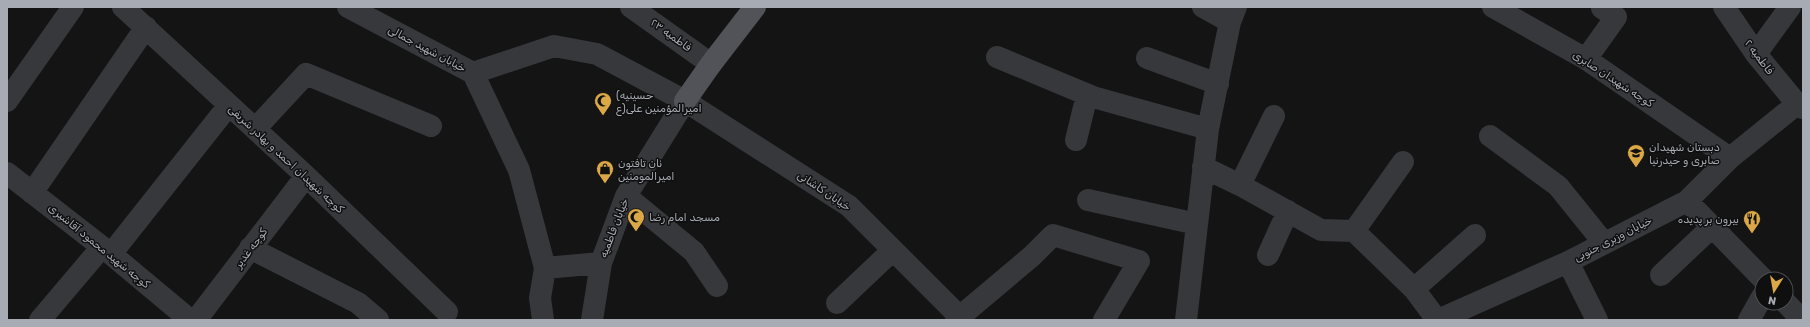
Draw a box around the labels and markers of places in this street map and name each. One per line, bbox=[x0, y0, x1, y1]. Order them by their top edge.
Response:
place label: (حسینیه امیرالمؤمنین علی(ع bbox=[616, 89, 702, 117]
mosque icon: (حسینیه امیرالمؤمنین علی(ع bbox=[593, 91, 613, 116]
place label: دبستان شهیدان صابری و حیدرنیا bbox=[1649, 141, 1720, 168]
school or university icon: دبستان شهیدان صابری و حیدرنیا bbox=[1626, 143, 1646, 168]
place label: نان تافتون امیرالمومنین bbox=[618, 157, 675, 184]
shop icon: نان تافتون امیرالمومنین bbox=[595, 159, 615, 184]
mosque icon: مسجد امام رضا bbox=[626, 207, 646, 232]
restaurant icon: بیرون بر پدیده bbox=[1742, 209, 1762, 234]
place label: مسجد امام رضا bbox=[649, 211, 720, 225]
place label: بیرون بر پدیده bbox=[1678, 213, 1739, 227]

